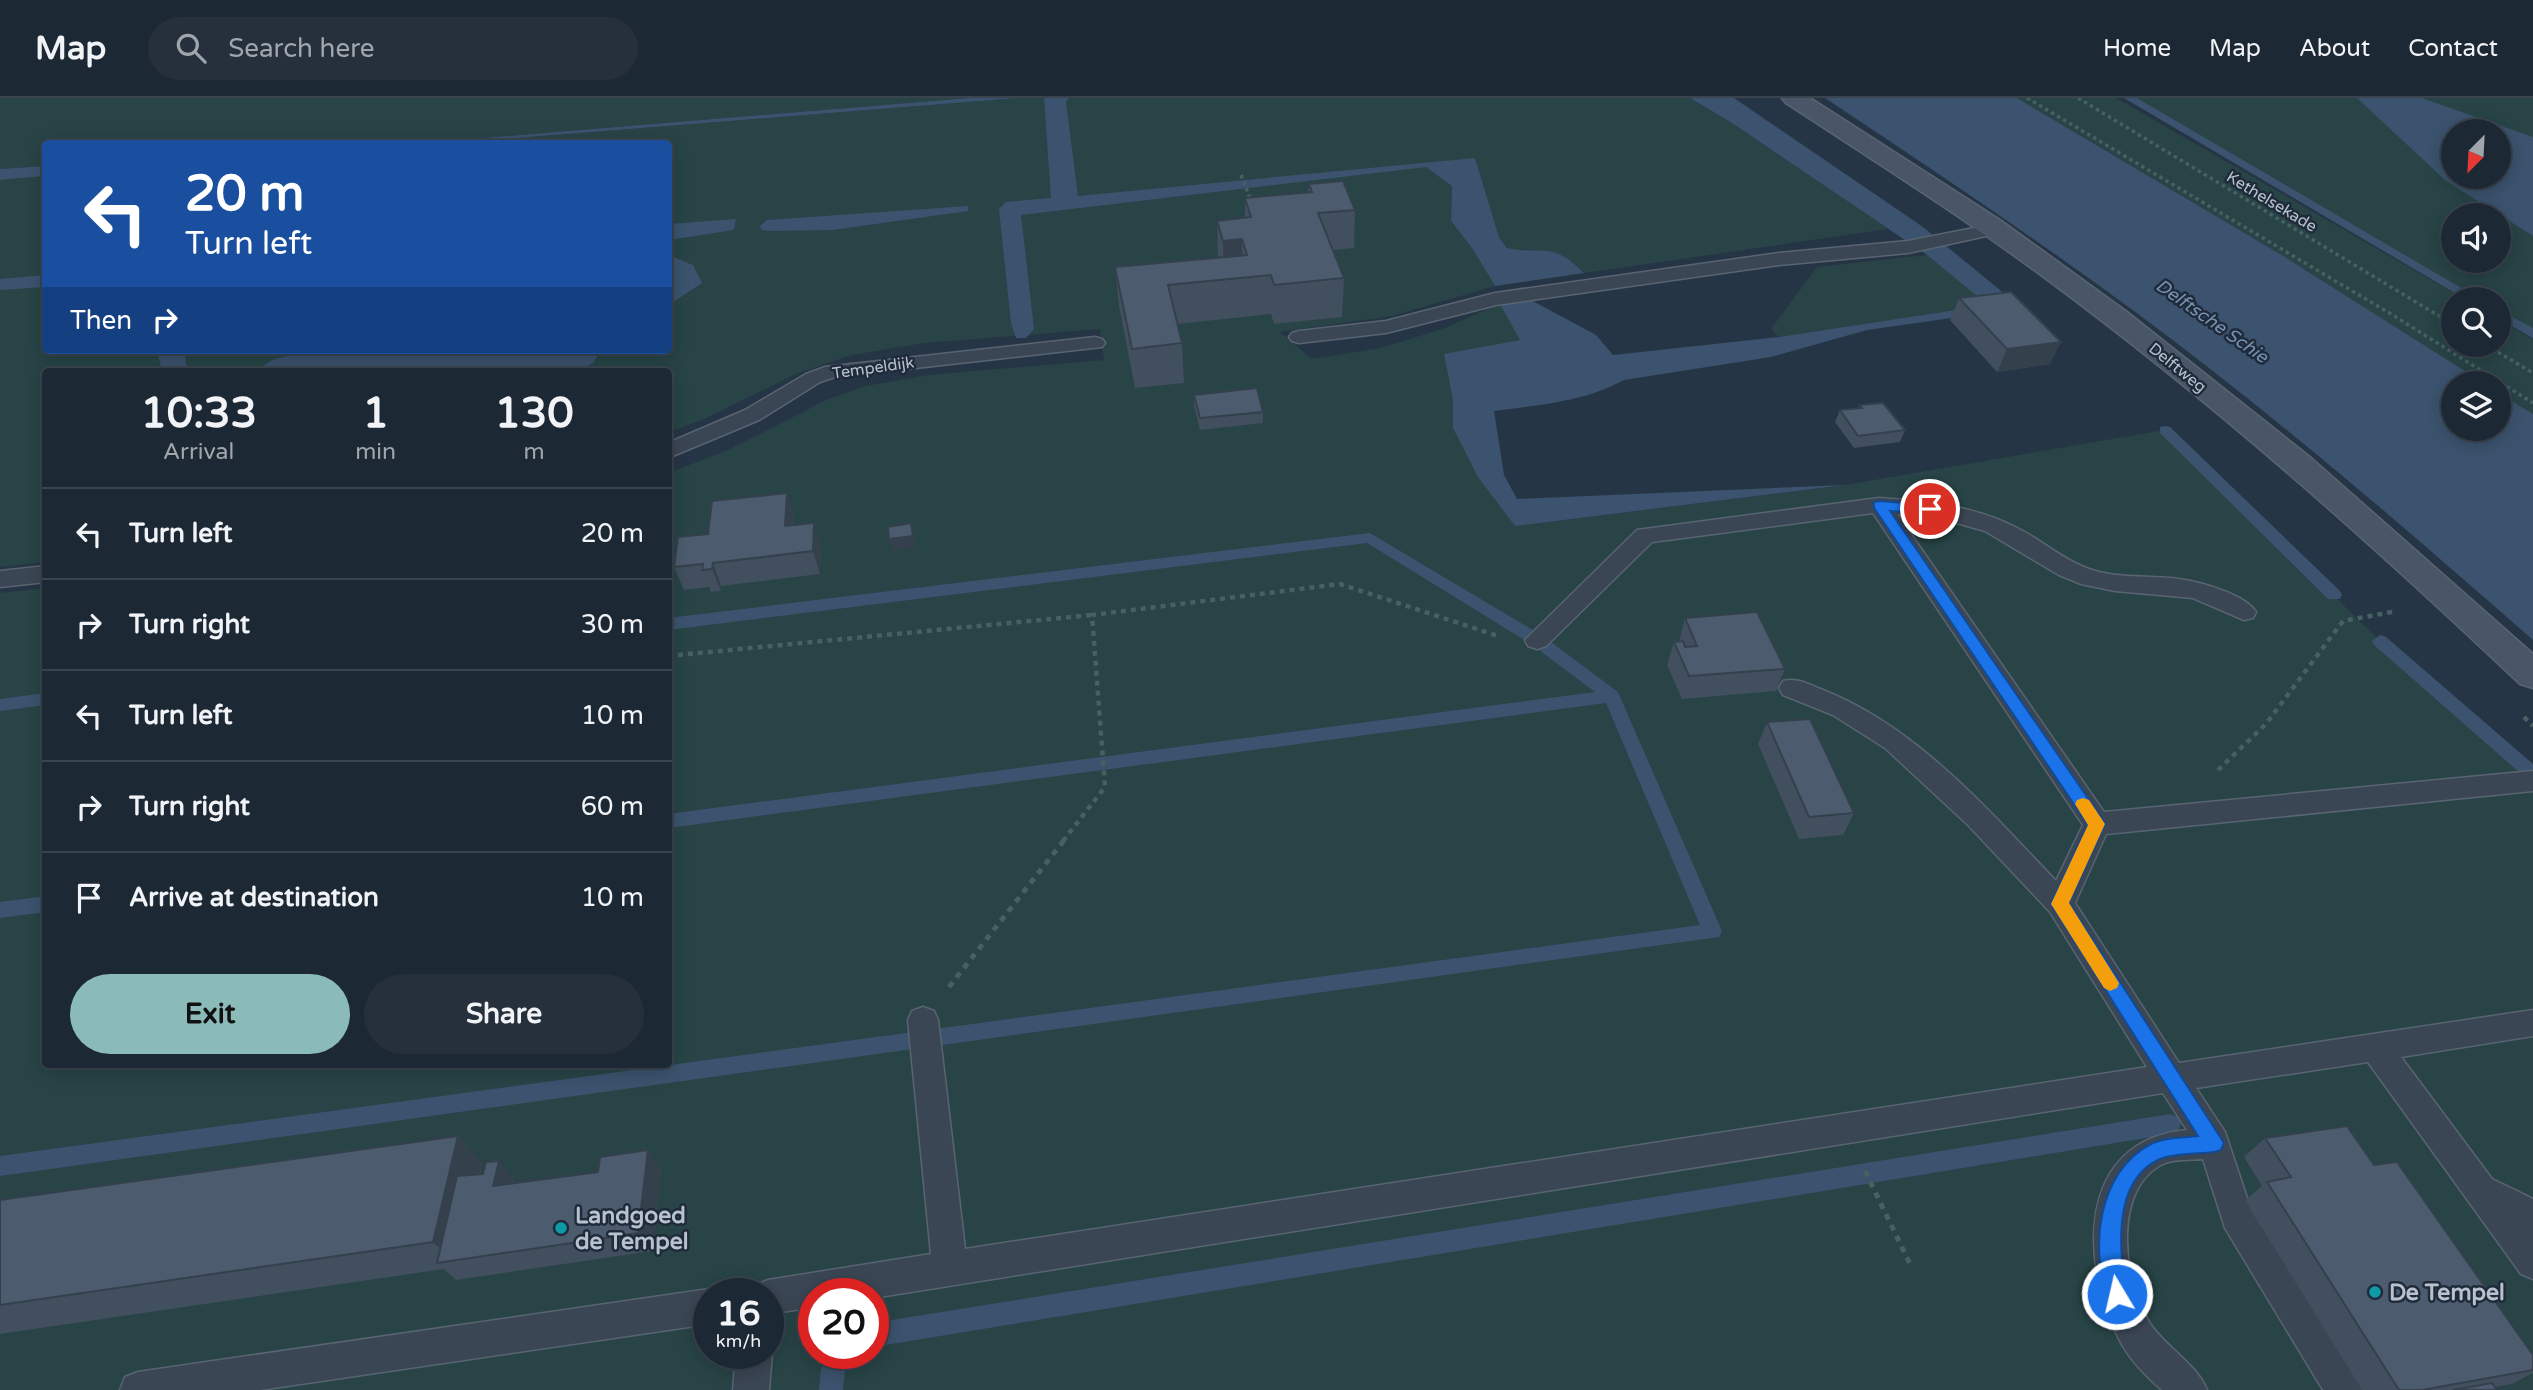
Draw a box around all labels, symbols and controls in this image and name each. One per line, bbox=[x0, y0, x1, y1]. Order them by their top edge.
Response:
search box bbox=[148, 17, 638, 80]
text: Map bbox=[35, 29, 106, 68]
icon: search bbox=[172, 29, 210, 67]
text: Search here bbox=[228, 33, 374, 64]
text: Home bbox=[2103, 34, 2171, 63]
text: Map bbox=[2209, 34, 2261, 63]
text: About bbox=[2299, 34, 2370, 63]
text: Contact bbox=[2408, 34, 2498, 63]
north arrow bbox=[2441, 119, 2511, 189]
map controls bbox=[2441, 119, 2511, 441]
text: 20 m bbox=[185, 165, 304, 224]
street label: Kethelsekade bbox=[2223, 167, 2320, 237]
icon: left bbox=[70, 168, 161, 259]
button: sound bbox=[2441, 203, 2511, 273]
text: Turn left bbox=[185, 225, 312, 263]
water label: Delftsche Schie bbox=[2152, 274, 2273, 368]
button: search bbox=[2441, 287, 2511, 357]
icon: right bbox=[146, 301, 184, 339]
text: Then bbox=[70, 305, 132, 336]
street label: Delftweg bbox=[2144, 338, 2210, 397]
street label: Tempeldijk bbox=[831, 352, 916, 384]
button: layers bbox=[2441, 371, 2511, 441]
text: 10:33 bbox=[140, 388, 257, 439]
text: 1 bbox=[362, 388, 389, 439]
text: 130 bbox=[494, 388, 574, 439]
text: Arrival bbox=[163, 438, 234, 466]
text: min bbox=[355, 438, 396, 466]
text: m bbox=[523, 438, 545, 466]
pin bbox=[1900, 479, 1960, 539]
icon: arrive bbox=[1911, 490, 1949, 528]
icon: left bbox=[70, 515, 108, 553]
text: Turn left bbox=[129, 518, 232, 549]
text: 20 m bbox=[581, 518, 644, 549]
icon: right bbox=[70, 606, 108, 644]
text: Turn right bbox=[129, 609, 250, 640]
text: 30 m bbox=[581, 609, 644, 640]
icon: left bbox=[70, 697, 108, 735]
text: Turn left bbox=[129, 700, 232, 731]
text: 10 m bbox=[581, 700, 644, 731]
icon: right bbox=[70, 788, 108, 826]
text: Turn right bbox=[129, 791, 250, 822]
text: 60 m bbox=[581, 791, 644, 822]
icon: arrive bbox=[70, 879, 108, 917]
text: Arrive at destination bbox=[129, 882, 379, 913]
text: 10 m bbox=[581, 882, 644, 913]
button: Exit bbox=[70, 974, 350, 1054]
button: Share bbox=[364, 974, 644, 1054]
place label: Landgoed de Tempel bbox=[575, 1202, 688, 1256]
marker: Landgoed de Tempel bbox=[553, 1220, 569, 1236]
position arrow bbox=[2080, 1257, 2154, 1331]
speed limit sign: 20 bbox=[798, 1278, 889, 1369]
place label: De Tempel bbox=[2389, 1279, 2505, 1307]
marker: De Tempel bbox=[2367, 1284, 2383, 1300]
text: 16 bbox=[717, 1293, 760, 1335]
text: km/h bbox=[716, 1330, 761, 1352]

